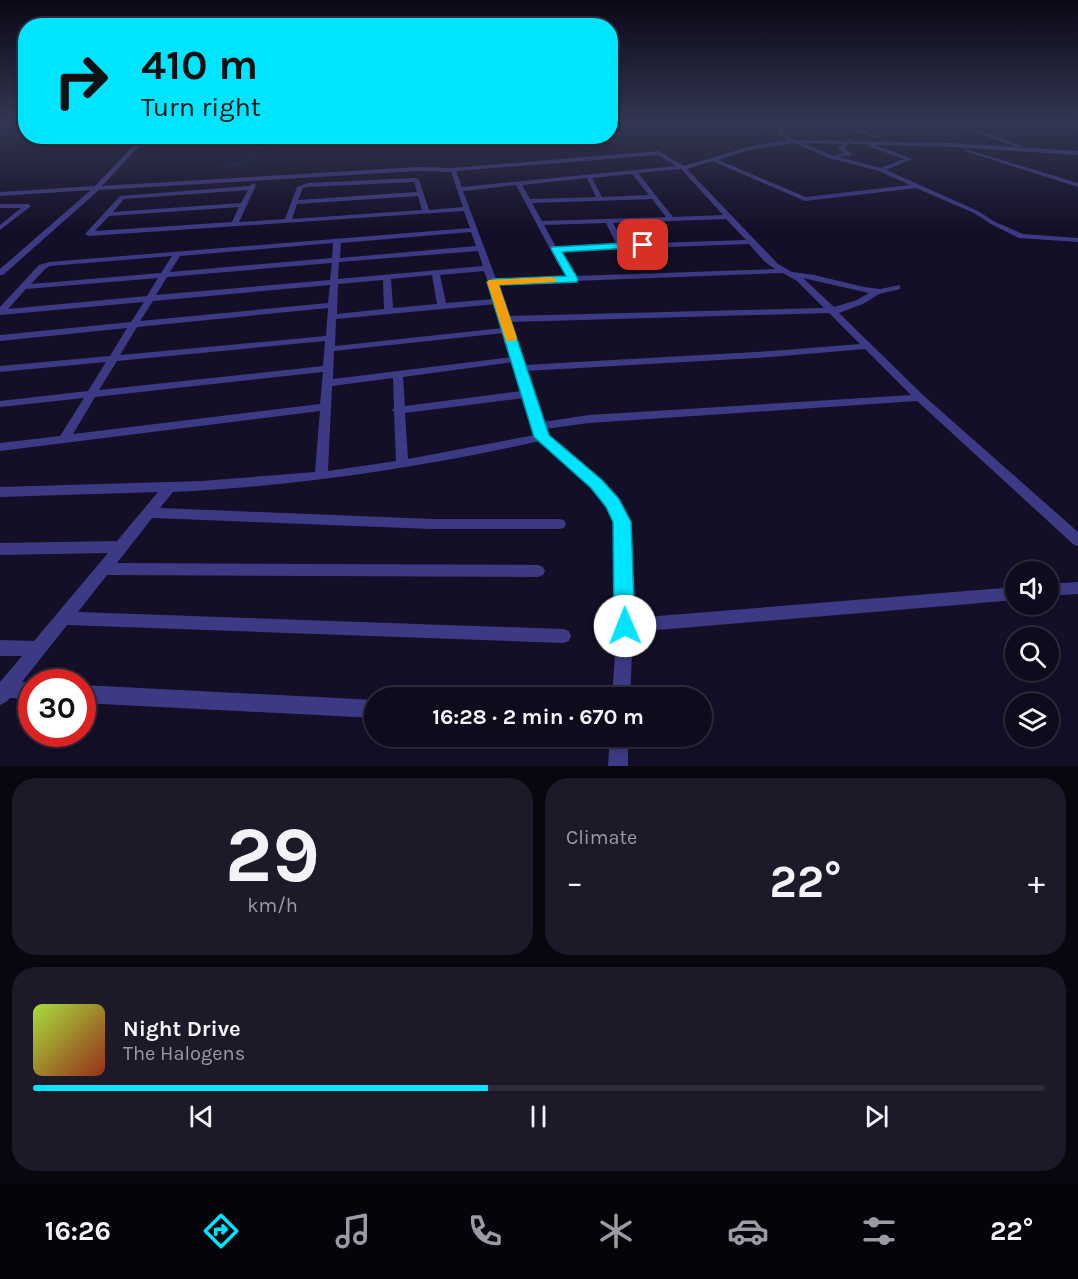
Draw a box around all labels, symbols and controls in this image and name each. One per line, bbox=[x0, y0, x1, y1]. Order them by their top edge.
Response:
text: 410 m bbox=[141, 40, 258, 90]
icon: right bbox=[42, 42, 120, 120]
text: Turn right bbox=[141, 91, 261, 123]
pin bbox=[617, 219, 668, 270]
icon: arrive bbox=[626, 228, 659, 261]
map controls bbox=[1005, 561, 1059, 747]
button: sound bbox=[1005, 561, 1059, 615]
position arrow bbox=[593, 594, 657, 658]
button: search bbox=[1005, 627, 1059, 681]
speed limit sign: 30 bbox=[18, 669, 96, 747]
button: layers bbox=[1005, 693, 1059, 747]
text: 16:28 · 2 min · 670 m bbox=[432, 704, 644, 730]
text: 29 bbox=[225, 809, 320, 901]
text: Climate bbox=[566, 826, 637, 849]
text: 22° bbox=[770, 856, 841, 908]
text: − bbox=[566, 863, 583, 901]
text: + bbox=[1028, 863, 1045, 901]
text: km/h bbox=[247, 894, 298, 917]
text: Night Drive bbox=[123, 1016, 241, 1042]
text: The Halogens bbox=[123, 1042, 245, 1065]
icon: previous bbox=[185, 1100, 218, 1133]
icon: pause bbox=[522, 1100, 555, 1133]
icon: next bbox=[860, 1100, 893, 1133]
icon: directions bbox=[200, 1210, 242, 1252]
icon: music bbox=[332, 1210, 374, 1252]
icon: phone bbox=[464, 1210, 506, 1252]
icon: climate bbox=[595, 1210, 637, 1252]
icon: car bbox=[727, 1210, 769, 1252]
icon: filters bbox=[858, 1210, 900, 1252]
text: 16:26 bbox=[45, 1215, 111, 1247]
text: 22° bbox=[990, 1215, 1033, 1247]

